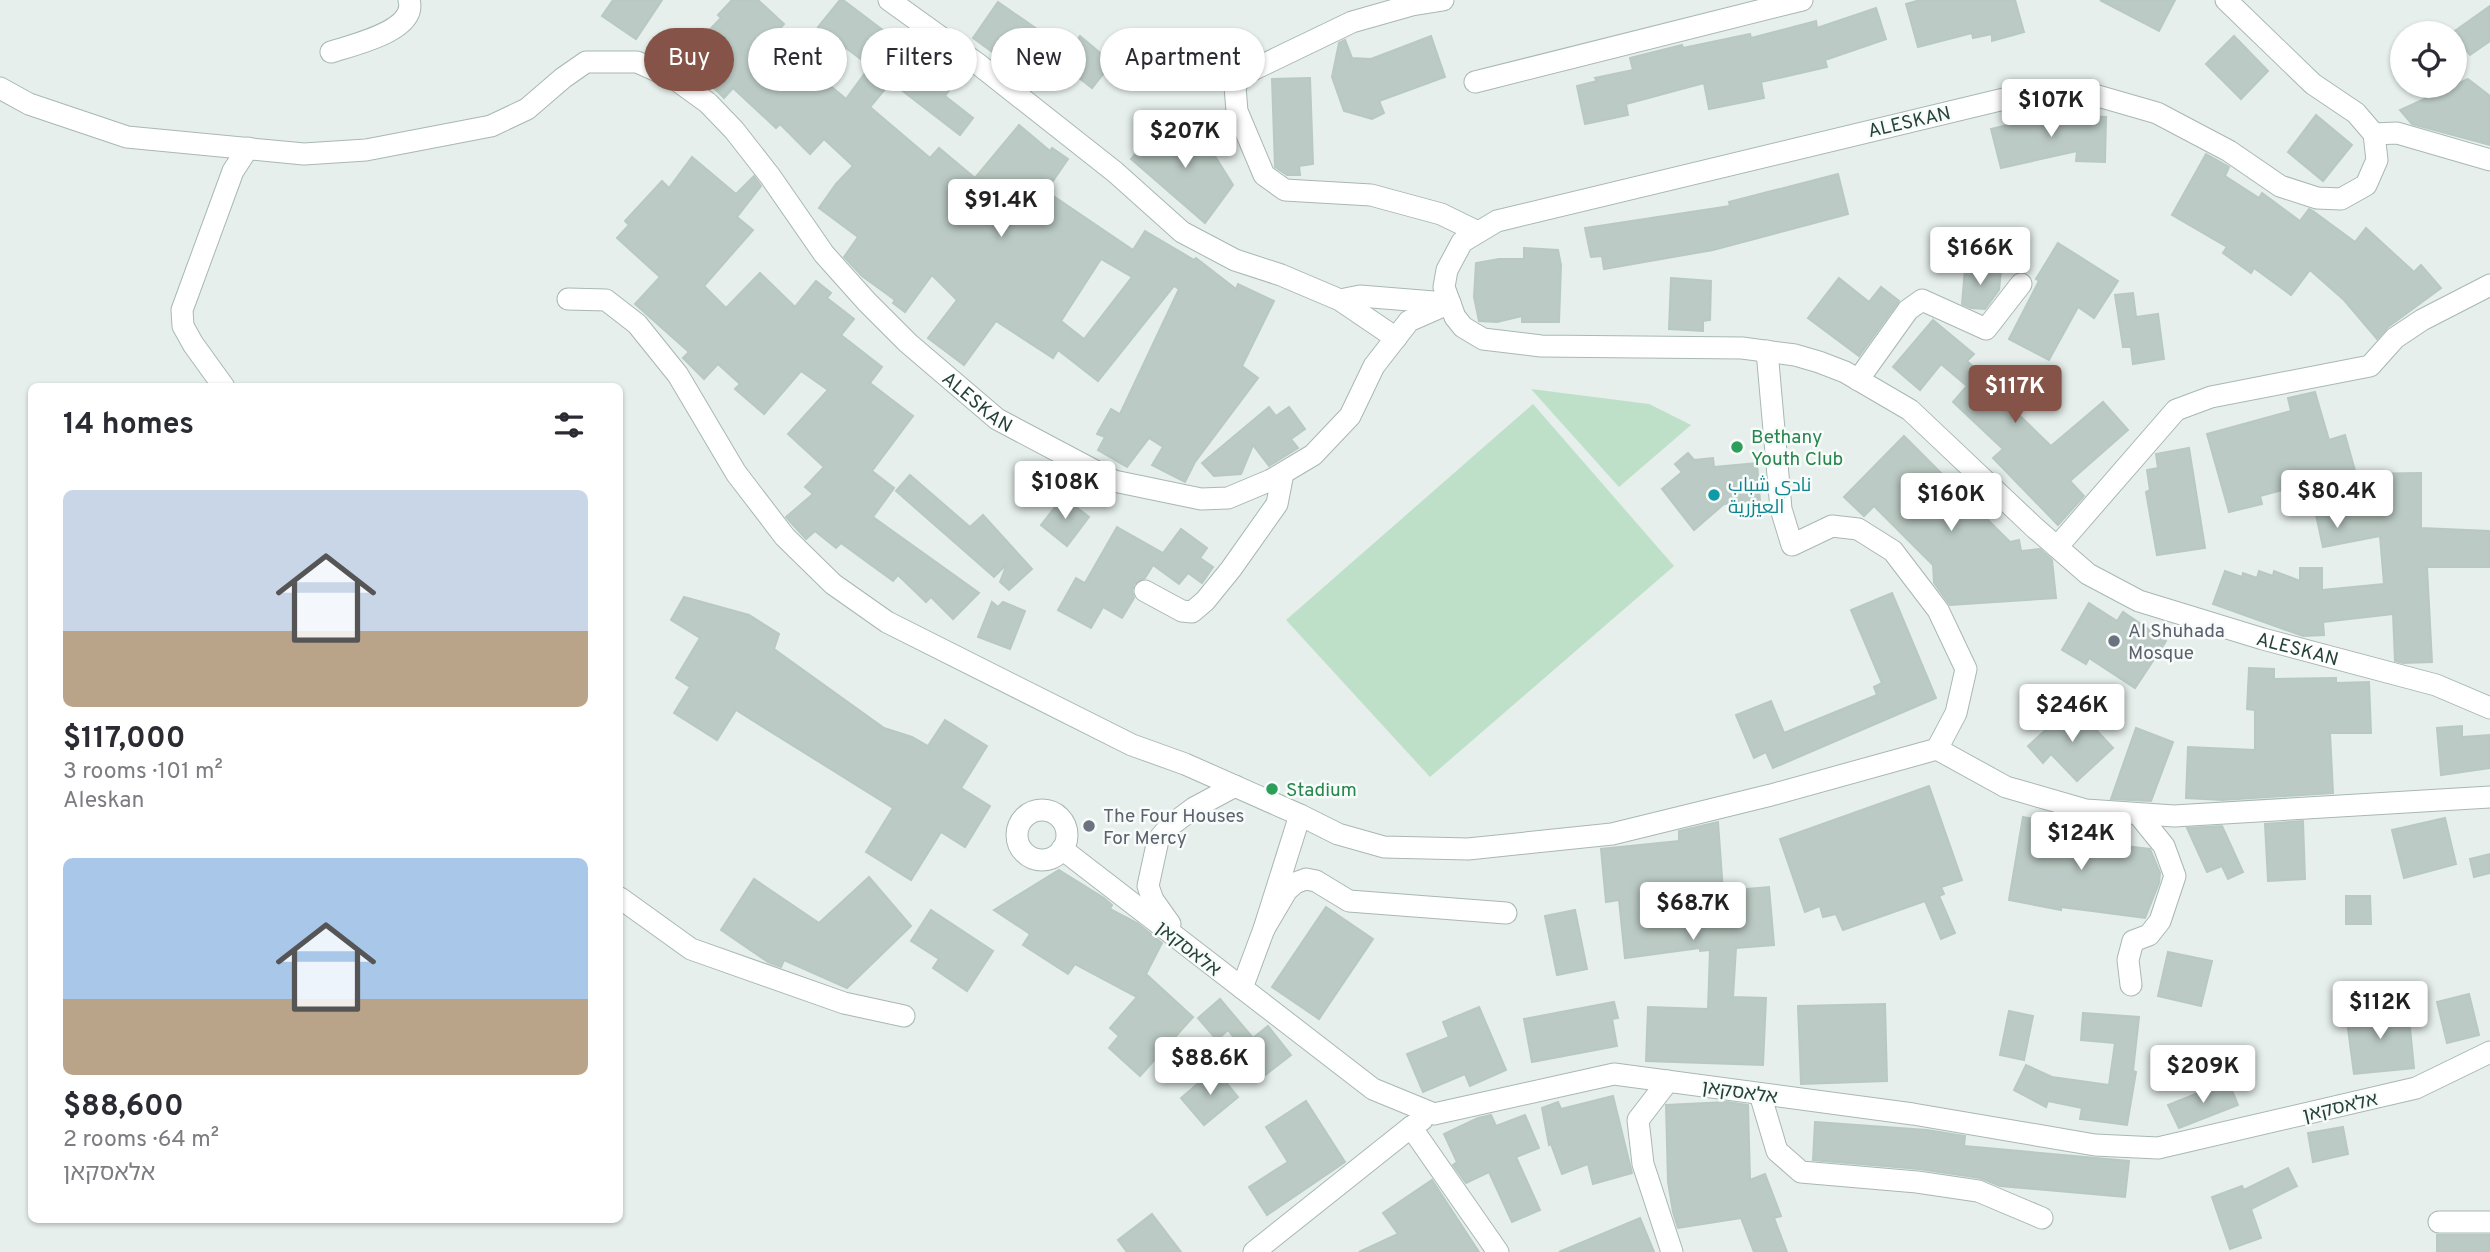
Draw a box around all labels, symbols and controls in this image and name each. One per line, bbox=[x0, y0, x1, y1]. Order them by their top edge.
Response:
map controls bbox=[2390, 21, 2467, 98]
button: locate bbox=[2390, 21, 2467, 98]
chip: Buy bbox=[644, 28, 734, 91]
chip: Rent bbox=[748, 28, 847, 91]
chip: Filters bbox=[861, 28, 977, 91]
chip: New bbox=[991, 28, 1086, 91]
chip: Apartment bbox=[1100, 28, 1265, 91]
pin: $107K bbox=[2002, 80, 2100, 139]
text: $107K bbox=[2018, 87, 2084, 116]
street label: ALESKAN bbox=[1866, 102, 1953, 144]
pin: $207K bbox=[1136, 110, 1234, 170]
text: $207K bbox=[1149, 118, 1221, 147]
pin: $91.4K bbox=[944, 180, 1058, 239]
text: $91.4K bbox=[964, 187, 1038, 216]
pin: $166K bbox=[1931, 228, 2029, 287]
text: $166K bbox=[1946, 235, 2014, 264]
pin: $117K bbox=[1966, 366, 2064, 425]
street label: ALESKAN bbox=[936, 367, 1016, 439]
text: $117K bbox=[1985, 373, 2045, 402]
icon: filters bbox=[550, 406, 588, 444]
text: 14 homes bbox=[63, 407, 194, 444]
place label: Bethany Youth Club bbox=[1751, 426, 1843, 472]
marker: Bethany Youth Club bbox=[1729, 439, 1745, 455]
pin: $108K bbox=[1016, 462, 1114, 521]
text: $108K bbox=[1031, 469, 1099, 498]
pin: $80.4K bbox=[2280, 470, 2394, 530]
place label: نادي شباب العيزرية bbox=[1728, 474, 1811, 520]
pin: $160K bbox=[1902, 474, 2000, 533]
text: $80.4K bbox=[2297, 478, 2377, 507]
text: $160K bbox=[1917, 481, 1985, 510]
marker: نادي شباب العيزرية bbox=[1706, 487, 1722, 503]
icon: home bbox=[263, 535, 389, 661]
place label: Al Shuhada Mosque bbox=[2128, 620, 2225, 666]
street label: ALESKAN bbox=[2253, 628, 2341, 673]
marker: Al Shuhada Mosque bbox=[2106, 633, 2122, 649]
pin: $246K bbox=[2023, 684, 2121, 744]
text: $246K bbox=[2035, 692, 2109, 721]
text: $117,000 bbox=[63, 721, 185, 758]
text: 3 rooms · 101 m² bbox=[63, 758, 223, 787]
place label: Stadium bbox=[1286, 779, 1357, 803]
marker: Stadium bbox=[1264, 781, 1280, 797]
text: Aleskan bbox=[63, 787, 145, 816]
place label: The Four Houses For Mercy bbox=[1103, 805, 1245, 851]
pin: $124K bbox=[2032, 812, 2130, 872]
marker: The Four Houses For Mercy bbox=[1081, 818, 1097, 834]
text: $124K bbox=[2047, 820, 2115, 849]
pin: $68.7K bbox=[1636, 883, 1750, 942]
text: $68.7K bbox=[1656, 890, 1730, 919]
icon: home bbox=[263, 904, 389, 1030]
street label: אלאסקאן bbox=[1150, 917, 1225, 982]
pin: $112K bbox=[2331, 982, 2429, 1041]
text: $112K bbox=[2349, 989, 2411, 1018]
pin: $88.6K bbox=[1153, 1038, 1267, 1097]
text: $88.6K bbox=[1171, 1045, 1249, 1074]
pin: $209K bbox=[2154, 1046, 2252, 1105]
text: $209K bbox=[2166, 1053, 2240, 1082]
street label: אלאסקאן bbox=[1700, 1076, 1779, 1110]
street label: אלאסקאן bbox=[2301, 1088, 2380, 1128]
text: $88,600 bbox=[63, 1089, 184, 1126]
text: 2 rooms · 64 m² bbox=[63, 1126, 219, 1155]
text: אלאסקאן bbox=[63, 1160, 155, 1189]

